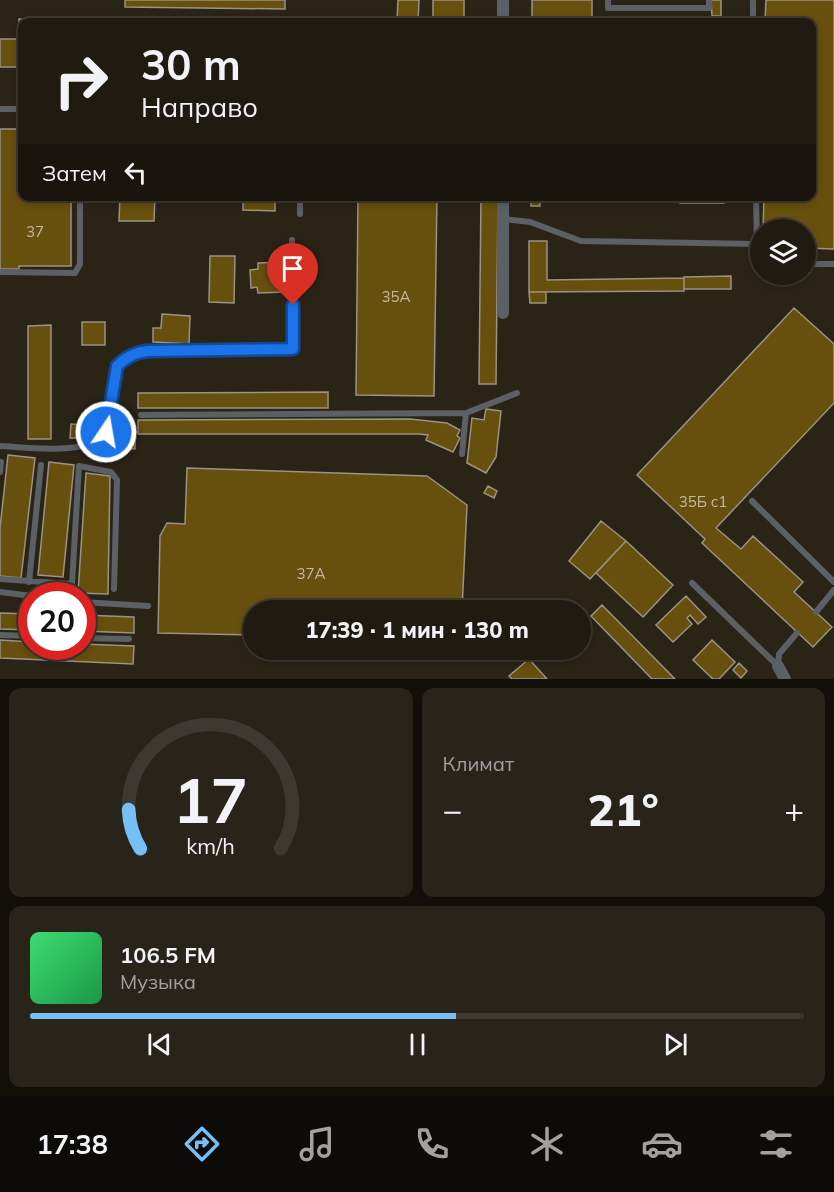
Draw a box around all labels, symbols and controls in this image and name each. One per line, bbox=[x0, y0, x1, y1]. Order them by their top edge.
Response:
text: 30 m bbox=[141, 38, 241, 91]
icon: right bbox=[42, 42, 120, 120]
text: Направо bbox=[141, 90, 258, 124]
icon: left bbox=[119, 156, 152, 189]
text: Затем bbox=[42, 159, 107, 187]
map controls bbox=[750, 219, 816, 285]
button: layers bbox=[750, 219, 816, 285]
house number: 37 bbox=[26, 222, 44, 241]
pin bbox=[267, 243, 318, 305]
icon: arrive bbox=[276, 252, 309, 285]
house number: 35А bbox=[381, 287, 411, 306]
position arrow bbox=[74, 400, 138, 464]
house number: 35Б с1 bbox=[679, 492, 727, 511]
house number: 37А bbox=[296, 564, 326, 583]
speed limit sign: 20 bbox=[18, 582, 96, 660]
text: 17:39 · 1 мин · 130 m bbox=[305, 616, 529, 644]
text: Климат bbox=[443, 751, 514, 776]
text: 17 bbox=[173, 760, 248, 839]
text: 21° bbox=[588, 781, 659, 837]
text: − bbox=[443, 789, 462, 830]
text: + bbox=[784, 789, 804, 830]
text: km/h bbox=[186, 833, 235, 860]
text: 106.5 FM bbox=[120, 941, 216, 969]
text: Музыка bbox=[120, 969, 196, 994]
icon: previous bbox=[143, 1028, 176, 1061]
icon: pause bbox=[401, 1028, 434, 1061]
icon: next bbox=[659, 1028, 692, 1061]
icon: directions bbox=[181, 1123, 223, 1165]
icon: music bbox=[296, 1123, 338, 1165]
icon: phone bbox=[411, 1123, 453, 1165]
icon: climate bbox=[526, 1123, 568, 1165]
icon: car bbox=[641, 1123, 683, 1165]
icon: filters bbox=[755, 1123, 797, 1165]
text: 17:38 bbox=[36, 1127, 108, 1161]

